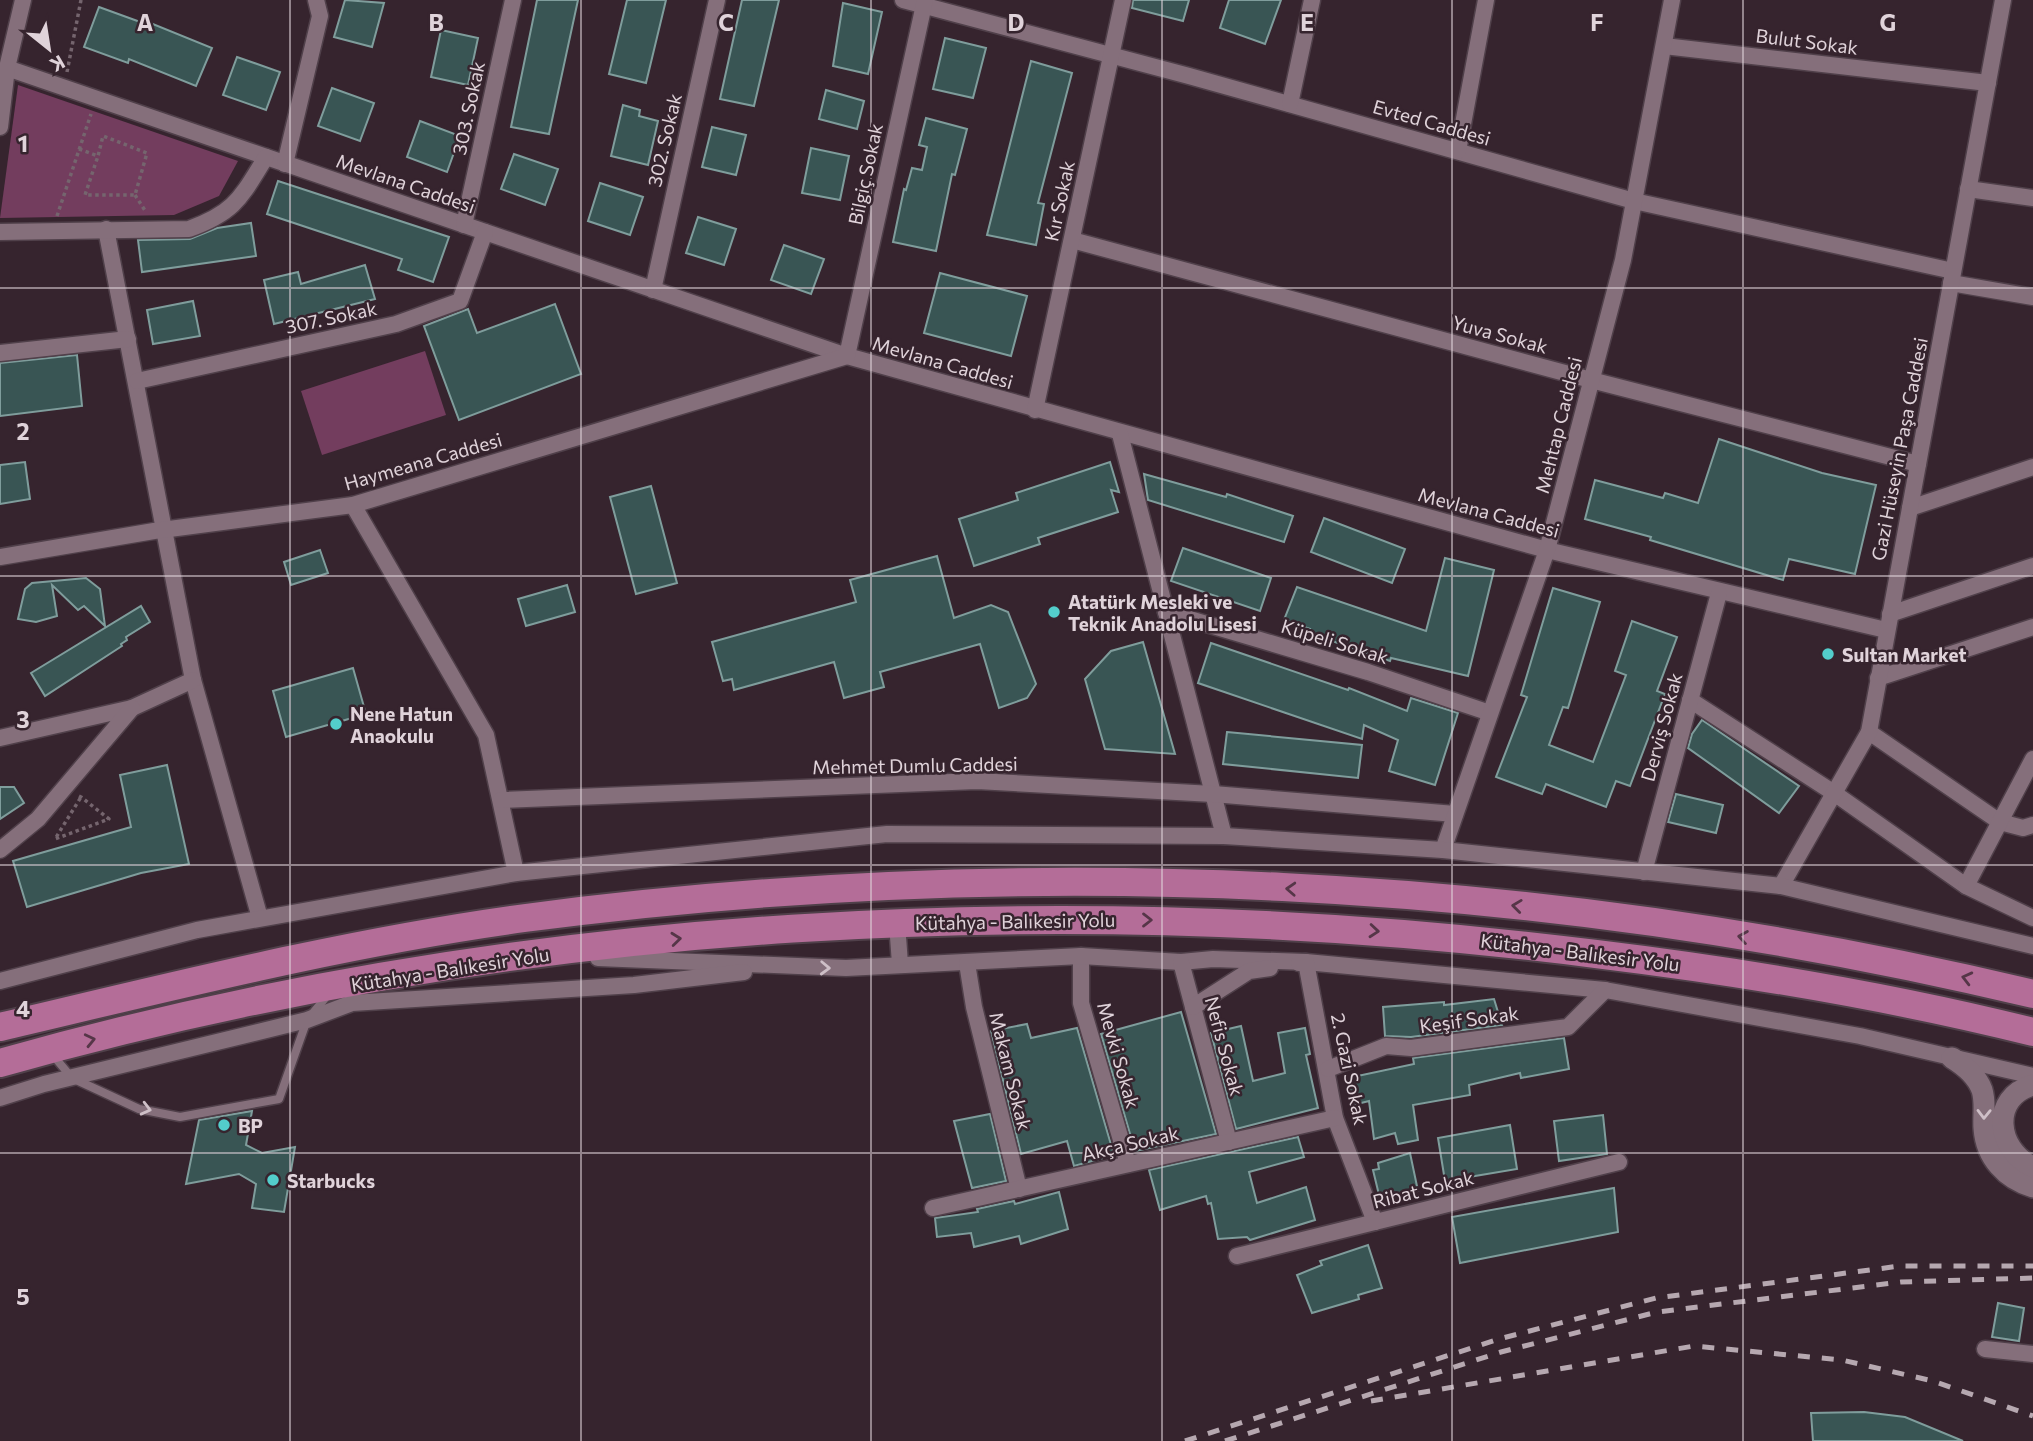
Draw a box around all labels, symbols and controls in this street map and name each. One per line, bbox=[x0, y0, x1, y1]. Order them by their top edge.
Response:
text: A bbox=[137, 8, 154, 36]
text: B bbox=[428, 8, 444, 36]
text: C bbox=[718, 8, 734, 36]
text: D bbox=[1008, 8, 1025, 36]
text: E bbox=[1300, 8, 1314, 36]
text: F bbox=[1590, 8, 1604, 36]
text: G bbox=[1880, 8, 1896, 36]
north arrow bbox=[14, 14, 84, 84]
street label: Bulut Sokak bbox=[1755, 23, 1859, 59]
text: K bbox=[46, 51, 69, 77]
street label: 303. Sokak bbox=[447, 59, 489, 157]
street label: 302. Sokak bbox=[642, 91, 686, 189]
street label: Evted Caddesi bbox=[1370, 94, 1494, 150]
street label: Bilgiç Sokak bbox=[843, 121, 887, 227]
text: 1 bbox=[18, 129, 28, 157]
street label: Mevlana Caddesi bbox=[334, 148, 478, 218]
street label: Kır Sokak bbox=[1039, 159, 1079, 243]
street label: 307. Sokak bbox=[283, 296, 379, 338]
street label: Yuva Sokak bbox=[1450, 310, 1550, 358]
street label: Mevlana Caddesi bbox=[870, 331, 1016, 393]
street label: Gazi Hüseyin Paşa Caddesi bbox=[1866, 335, 1932, 563]
street label: Mehtap Caddesi bbox=[1530, 354, 1586, 496]
text: 2 bbox=[16, 417, 30, 445]
street label: Haymeana Caddesi bbox=[341, 427, 505, 495]
street label: Mevlana Caddesi bbox=[1416, 482, 1562, 542]
place label: Atatürk Mesleki ve Teknik Anadolu Lisesi bbox=[1068, 590, 1257, 635]
marker: Atatürk Mesleki ve Teknik Anadolu Lisesi bbox=[1046, 604, 1062, 620]
street label: Küpeli Sokak bbox=[1279, 614, 1391, 668]
place label: Sultan Market bbox=[1842, 643, 1966, 666]
marker: Sultan Market bbox=[1820, 646, 1836, 662]
street label: Derviş Sokak bbox=[1635, 670, 1687, 784]
place label: Nene Hatun Anaokulu bbox=[350, 702, 453, 747]
text: 3 bbox=[16, 705, 30, 733]
marker: Nene Hatun Anaokulu bbox=[328, 716, 344, 732]
street label: Mehmet Dumlu Caddesi bbox=[812, 752, 1018, 778]
one-way arrow bbox=[1285, 881, 1296, 896]
one-way arrow bbox=[1512, 899, 1523, 914]
street label: Kütahya - Balıkesir Yolu bbox=[915, 908, 1115, 934]
one-way arrow bbox=[1143, 912, 1153, 928]
one-way arrow bbox=[1369, 923, 1380, 938]
street label: Kütahya - Balıkesir Yolu bbox=[1479, 928, 1681, 976]
one-way arrow bbox=[1737, 930, 1749, 945]
one-way arrow bbox=[670, 932, 681, 947]
street label: Kütahya - Balıkesir Yolu bbox=[349, 942, 551, 996]
one-way arrow bbox=[819, 960, 830, 975]
one-way arrow bbox=[1961, 972, 1973, 986]
text: 4 bbox=[16, 994, 30, 1022]
street label: Nefis Sokak bbox=[1201, 994, 1249, 1098]
street label: Mevki Sokak bbox=[1093, 999, 1145, 1111]
street label: Keşif Sokak bbox=[1418, 1001, 1520, 1037]
street label: Makam Sokak bbox=[985, 1009, 1037, 1133]
street label: 2. Gazi Sokak bbox=[1327, 1011, 1373, 1127]
one-way arrow bbox=[84, 1034, 96, 1048]
one-way arrow bbox=[139, 1101, 151, 1115]
one-way arrow bbox=[1977, 1109, 1992, 1120]
place label: BP bbox=[238, 1114, 263, 1137]
marker: BP bbox=[216, 1117, 232, 1133]
street label: Akça Sokak bbox=[1079, 1121, 1181, 1165]
street label: Ribat Sokak bbox=[1370, 1165, 1476, 1213]
place label: Starbucks bbox=[287, 1169, 375, 1192]
marker: Starbucks bbox=[265, 1172, 281, 1188]
text: 5 bbox=[16, 1282, 30, 1310]

